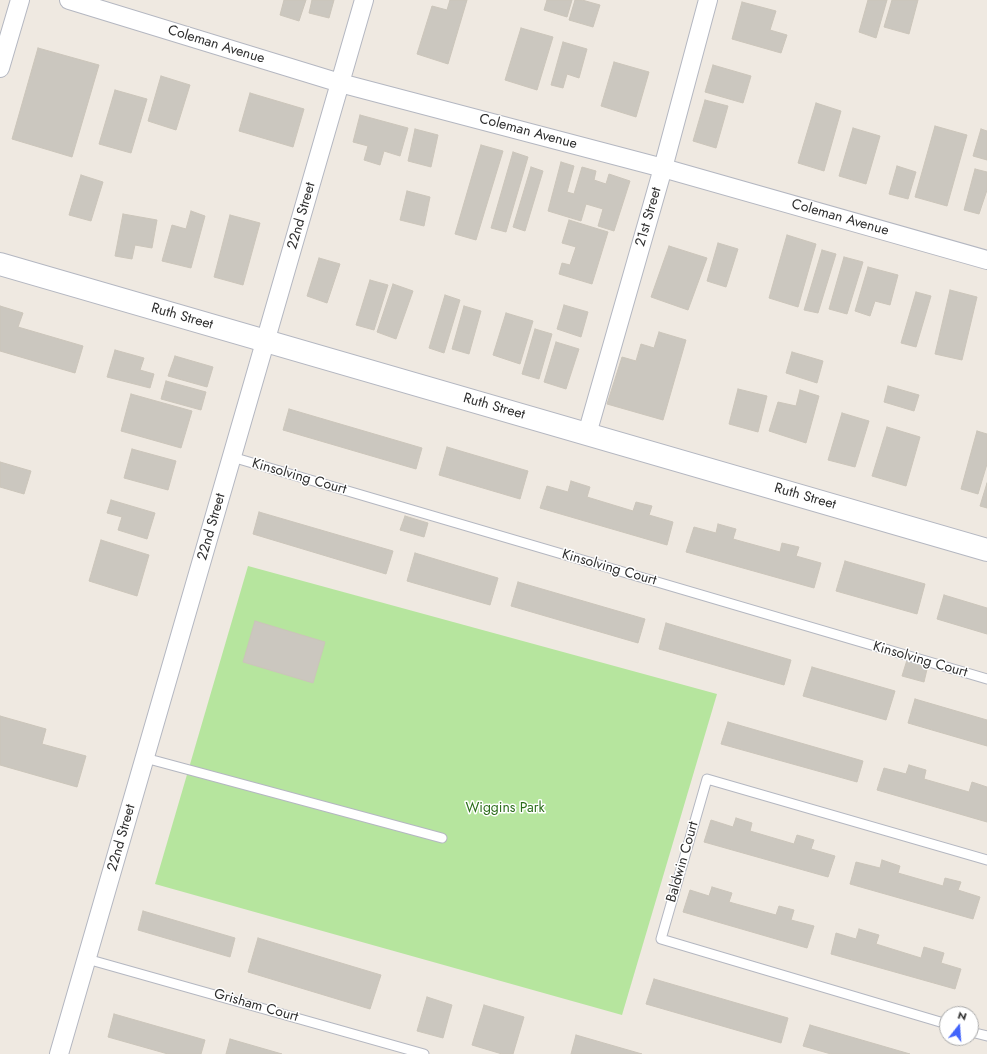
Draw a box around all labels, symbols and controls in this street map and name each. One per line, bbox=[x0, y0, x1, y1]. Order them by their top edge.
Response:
street label: Coleman Avenue bbox=[166, 22, 266, 68]
street label: Coleman Avenue bbox=[477, 111, 579, 153]
street label: 22nd Street bbox=[284, 181, 320, 251]
street label: 21st Street bbox=[633, 185, 665, 249]
street label: Coleman Avenue bbox=[789, 196, 891, 240]
street label: Ruth Street bbox=[149, 300, 215, 334]
street label: Ruth Street bbox=[461, 390, 527, 424]
street label: Kinsolving Court bbox=[250, 455, 348, 499]
street label: Ruth Street bbox=[772, 480, 838, 514]
street label: 22nd Street bbox=[194, 492, 230, 562]
street label: Kinsolving Court bbox=[560, 546, 658, 590]
street label: Kinsolving Court bbox=[871, 638, 969, 682]
park label: Wiggins Park bbox=[465, 801, 545, 817]
street label: 22nd Street bbox=[104, 803, 140, 873]
street label: Baldwin Court bbox=[663, 820, 703, 904]
street label: Grisham Court bbox=[212, 986, 300, 1026]
north arrow bbox=[939, 1006, 979, 1046]
text: N bbox=[956, 1007, 969, 1024]

